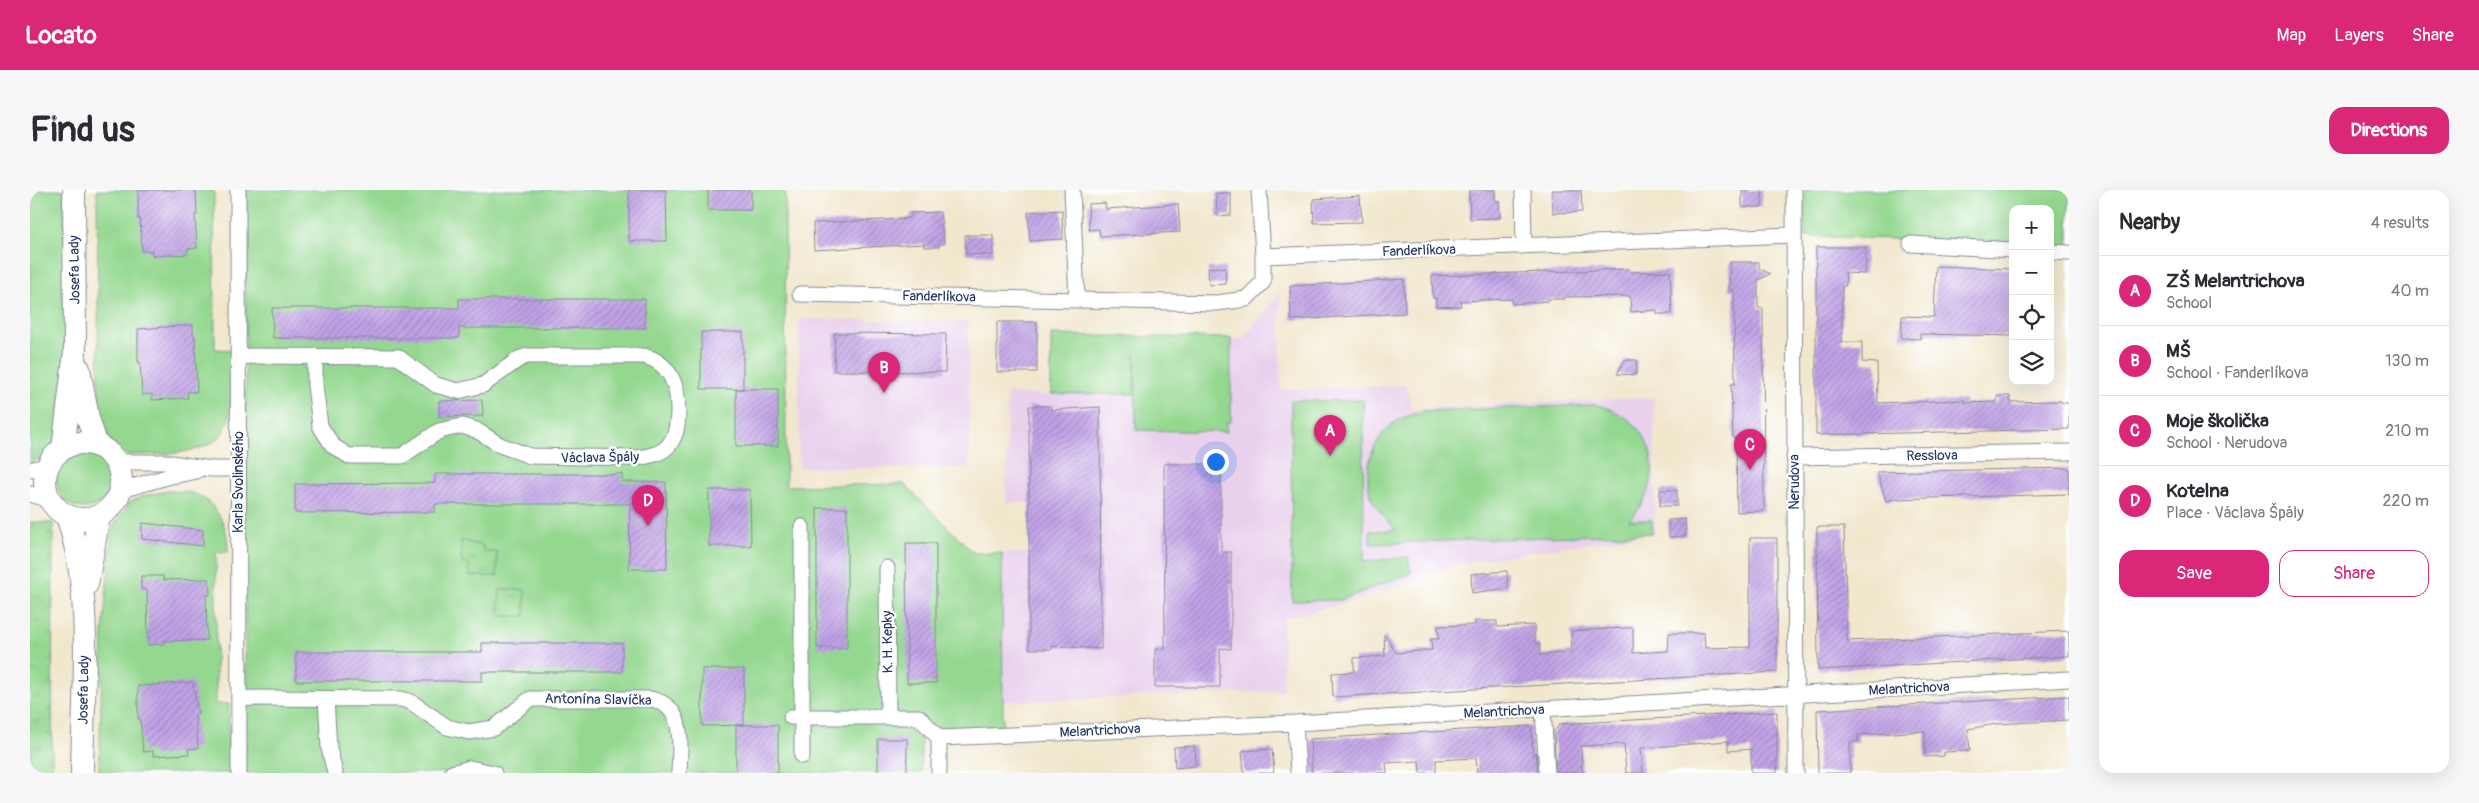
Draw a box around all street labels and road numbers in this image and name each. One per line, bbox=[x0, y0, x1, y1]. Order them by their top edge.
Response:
street label: Josefa Lady bbox=[65, 235, 84, 305]
street label: Fanderlíkova bbox=[1382, 241, 1456, 260]
street label: Fanderlíkova bbox=[902, 287, 976, 306]
street label: Karla Svolinského bbox=[230, 431, 247, 533]
street label: Václava Špály bbox=[561, 447, 639, 467]
street label: Resslova bbox=[1906, 447, 1958, 464]
street label: Nerudova bbox=[1786, 454, 1803, 510]
street label: K. H. Kepky bbox=[878, 610, 897, 674]
street label: Josefa Lady bbox=[74, 655, 93, 725]
street label: Melantrichova bbox=[1868, 678, 1950, 699]
street label: Antonína Slavíčka bbox=[544, 690, 652, 709]
street label: Melantrichova bbox=[1463, 701, 1545, 722]
street label: Melantrichova bbox=[1059, 720, 1141, 741]

